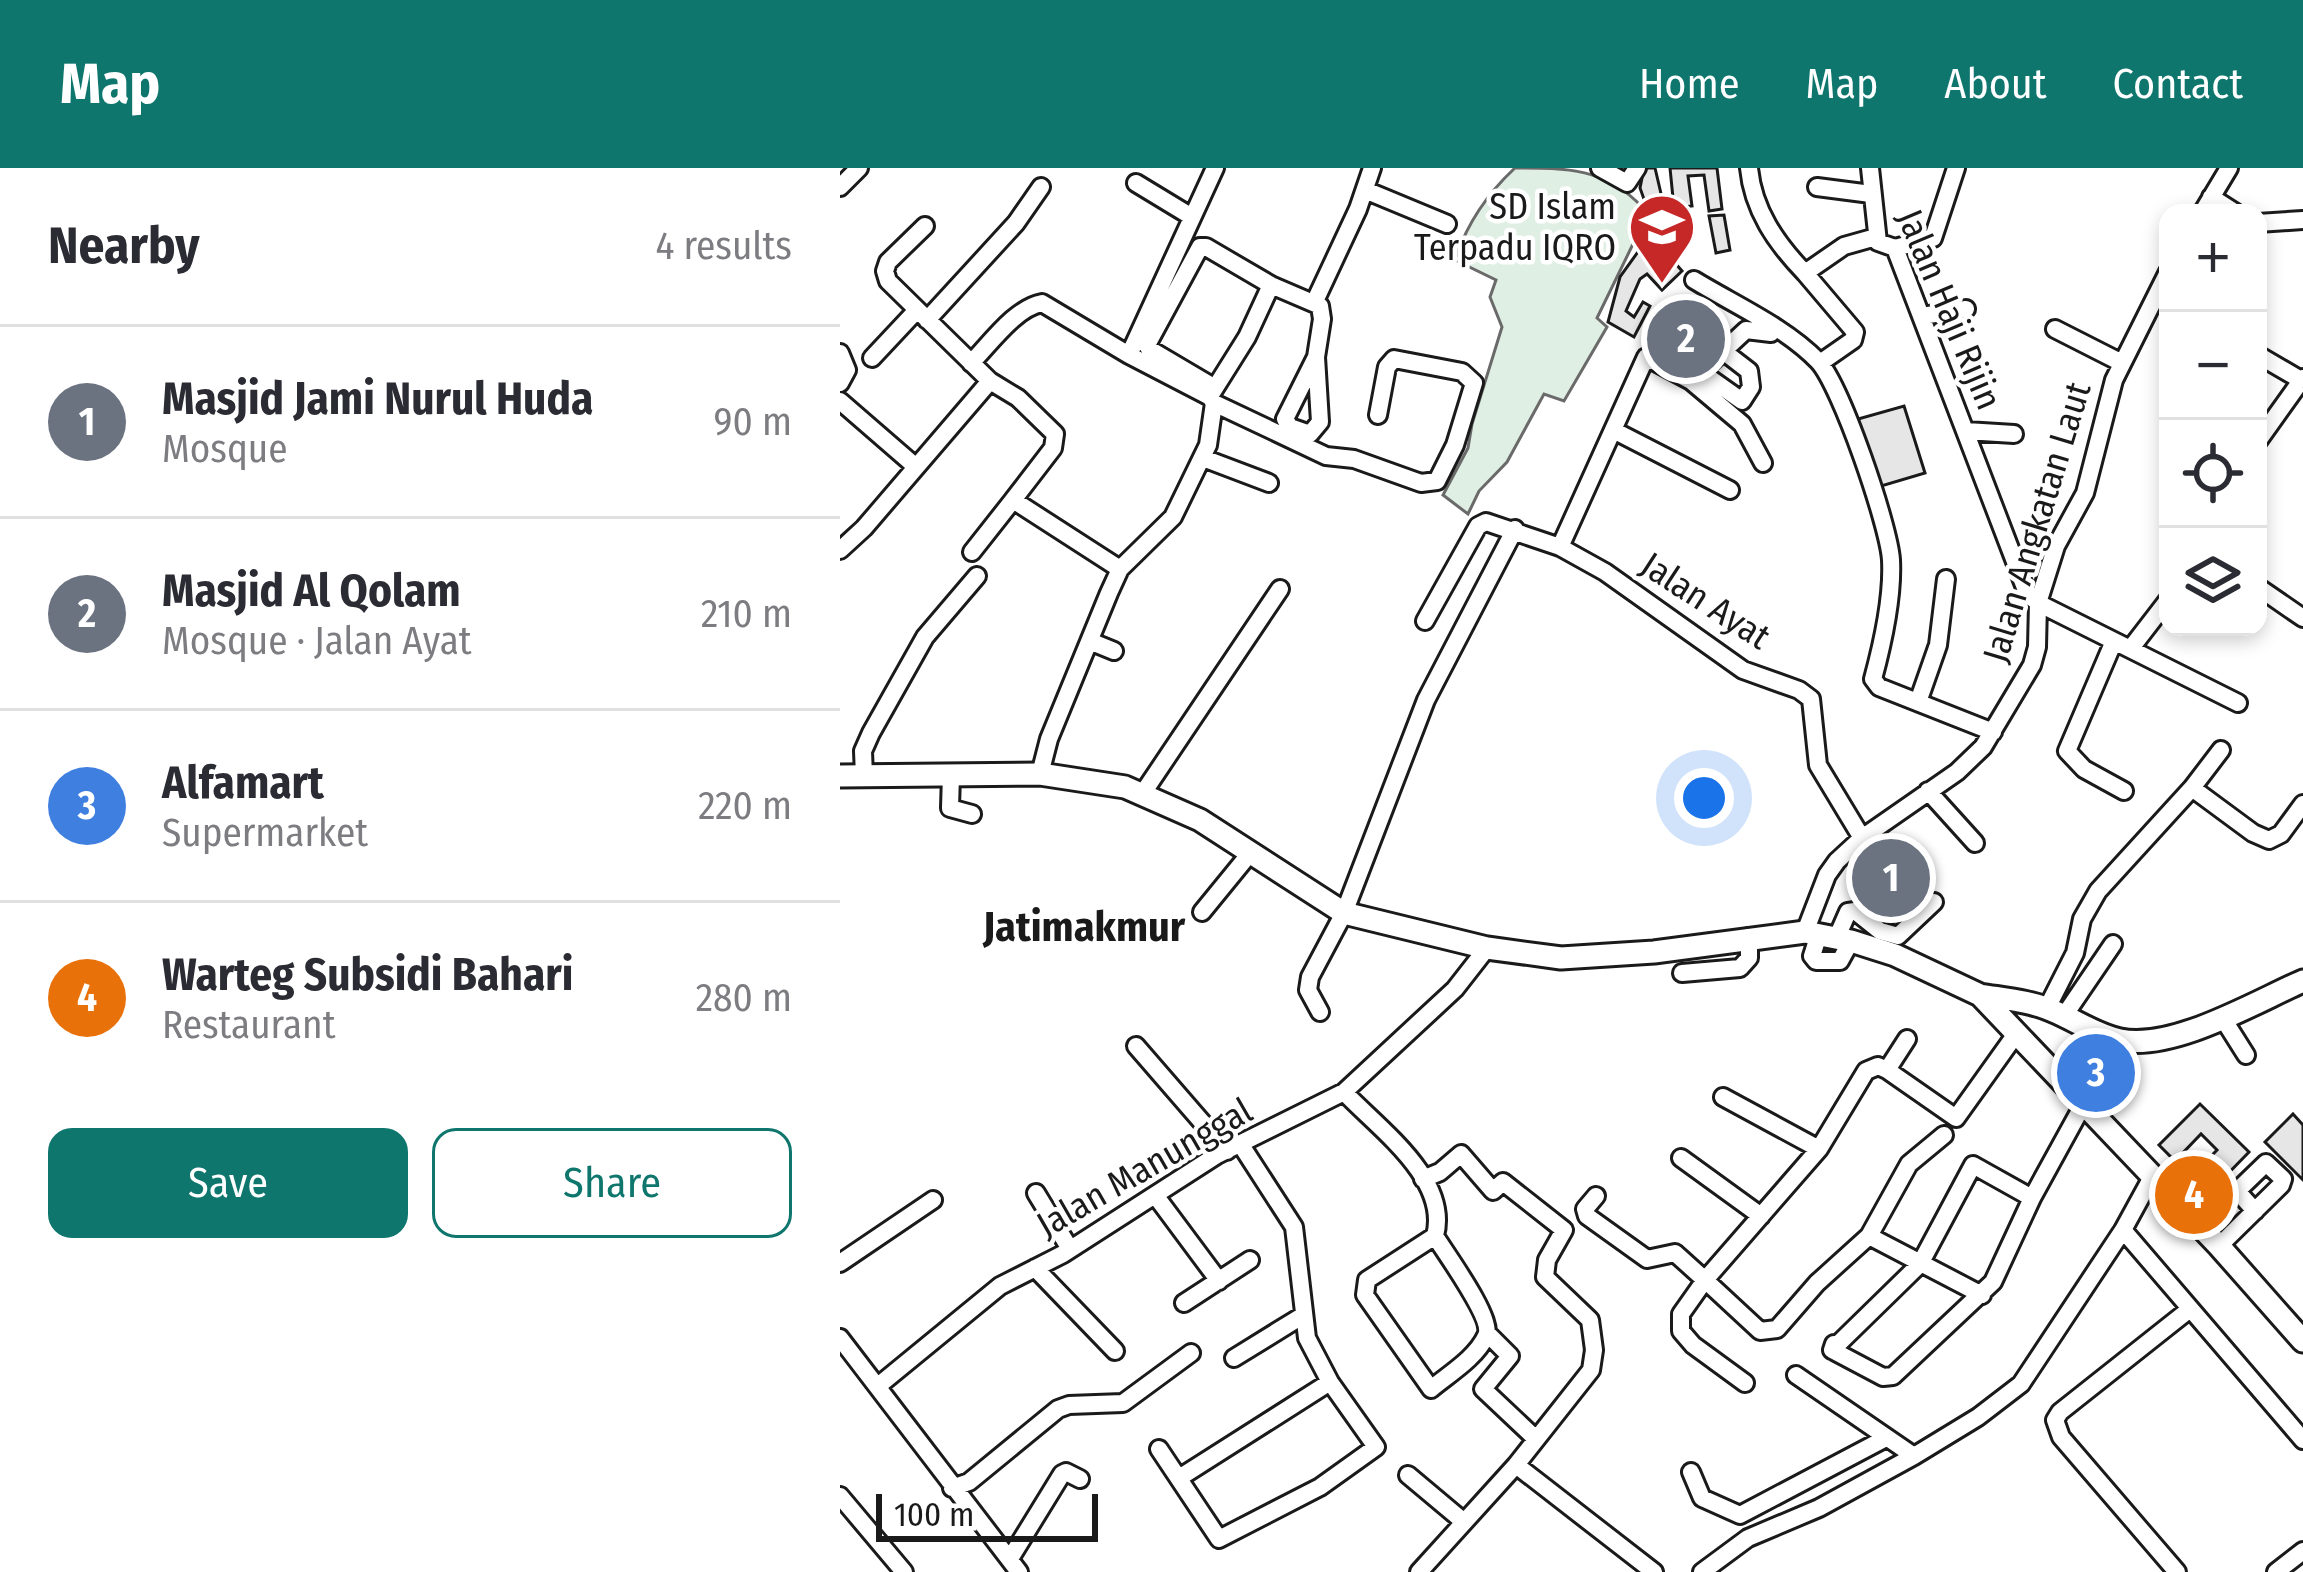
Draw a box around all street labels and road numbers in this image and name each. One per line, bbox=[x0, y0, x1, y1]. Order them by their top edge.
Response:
street label: Jalan Haji Rijin bbox=[1887, 203, 2011, 416]
street label: Jalan Angkatan Laut bbox=[1973, 377, 2101, 668]
street label: Jalan Ayat bbox=[1632, 543, 1779, 659]
street label: Jalan Manunggal bbox=[1029, 1088, 1260, 1247]

